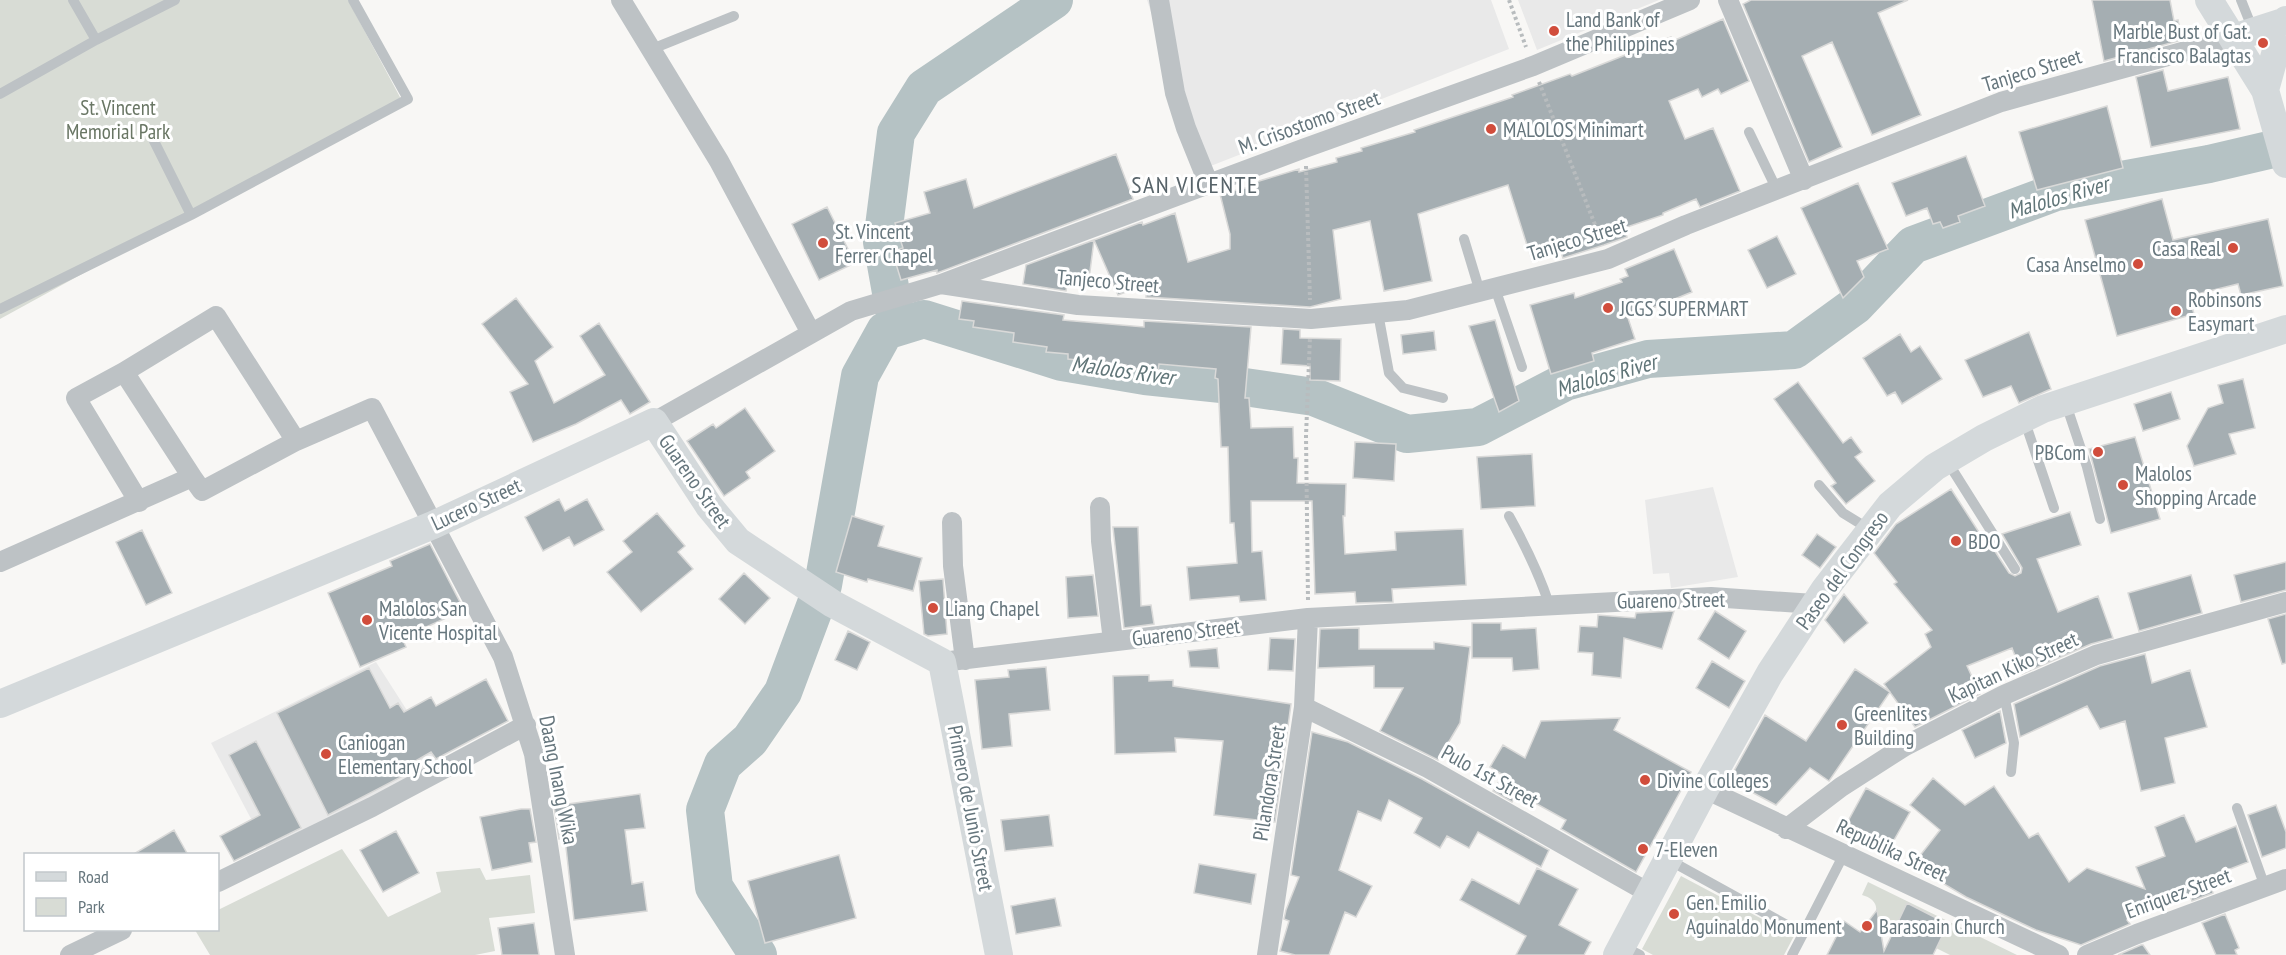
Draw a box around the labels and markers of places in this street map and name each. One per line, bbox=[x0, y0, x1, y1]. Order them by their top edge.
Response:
place label: Land Bank of the Philippines bbox=[1566, 6, 1675, 57]
place label: Marble Bust of Gat. Francisco Balagtas bbox=[2113, 18, 2251, 69]
marker: Land Bank of the Philippines bbox=[1547, 24, 1561, 38]
marker: Marble Bust of Gat. Francisco Balagtas bbox=[2256, 36, 2270, 50]
place label: MALOLOS Minimart bbox=[1503, 116, 1644, 143]
marker: MALOLOS Minimart bbox=[1484, 122, 1498, 136]
place label: St. Vincent Ferrer Chapel bbox=[835, 218, 933, 269]
place label: Casa Real bbox=[2152, 235, 2221, 262]
marker: St. Vincent Ferrer Chapel bbox=[816, 236, 830, 250]
marker: Casa Real bbox=[2226, 241, 2240, 255]
place label: Casa Anselmo bbox=[2026, 251, 2126, 278]
marker: Casa Anselmo bbox=[2131, 257, 2145, 271]
place label: Robinsons Easymart bbox=[2188, 286, 2262, 337]
place label: JCGS SUPERMART bbox=[1619, 295, 1749, 322]
marker: JCGS SUPERMART bbox=[1601, 301, 1615, 315]
marker: Robinsons Easymart bbox=[2169, 304, 2183, 318]
place label: PBCom bbox=[2035, 439, 2086, 466]
marker: PBCom bbox=[2091, 445, 2105, 459]
place label: Malolos Shopping Arcade bbox=[2135, 460, 2257, 511]
marker: Malolos Shopping Arcade bbox=[2116, 478, 2130, 492]
place label: BDO bbox=[1968, 528, 2000, 555]
marker: BDO bbox=[1949, 534, 1963, 548]
place label: Malolos San Vicente Hospital bbox=[378, 595, 497, 646]
place label: Liang Chapel bbox=[945, 595, 1039, 622]
marker: Liang Chapel bbox=[926, 601, 940, 615]
marker: Malolos San Vicente Hospital bbox=[360, 613, 374, 627]
place label: Greenlites Building bbox=[1854, 700, 1927, 751]
marker: Greenlites Building bbox=[1835, 718, 1849, 732]
place label: Caniogan Elementary School bbox=[338, 729, 473, 780]
marker: Caniogan Elementary School bbox=[319, 747, 333, 761]
place label: Divine Colleges bbox=[1657, 767, 1769, 794]
marker: Divine Colleges bbox=[1638, 773, 1652, 787]
place label: 7-Eleven bbox=[1655, 836, 1718, 863]
marker: 7-Eleven bbox=[1636, 842, 1650, 856]
place label: Gen. Emilio Aguinaldo Monument bbox=[1686, 889, 1842, 940]
marker: Gen. Emilio Aguinaldo Monument bbox=[1667, 907, 1681, 921]
place label: Barasoain Church bbox=[1879, 913, 2005, 940]
marker: Barasoain Church bbox=[1860, 919, 1874, 933]

